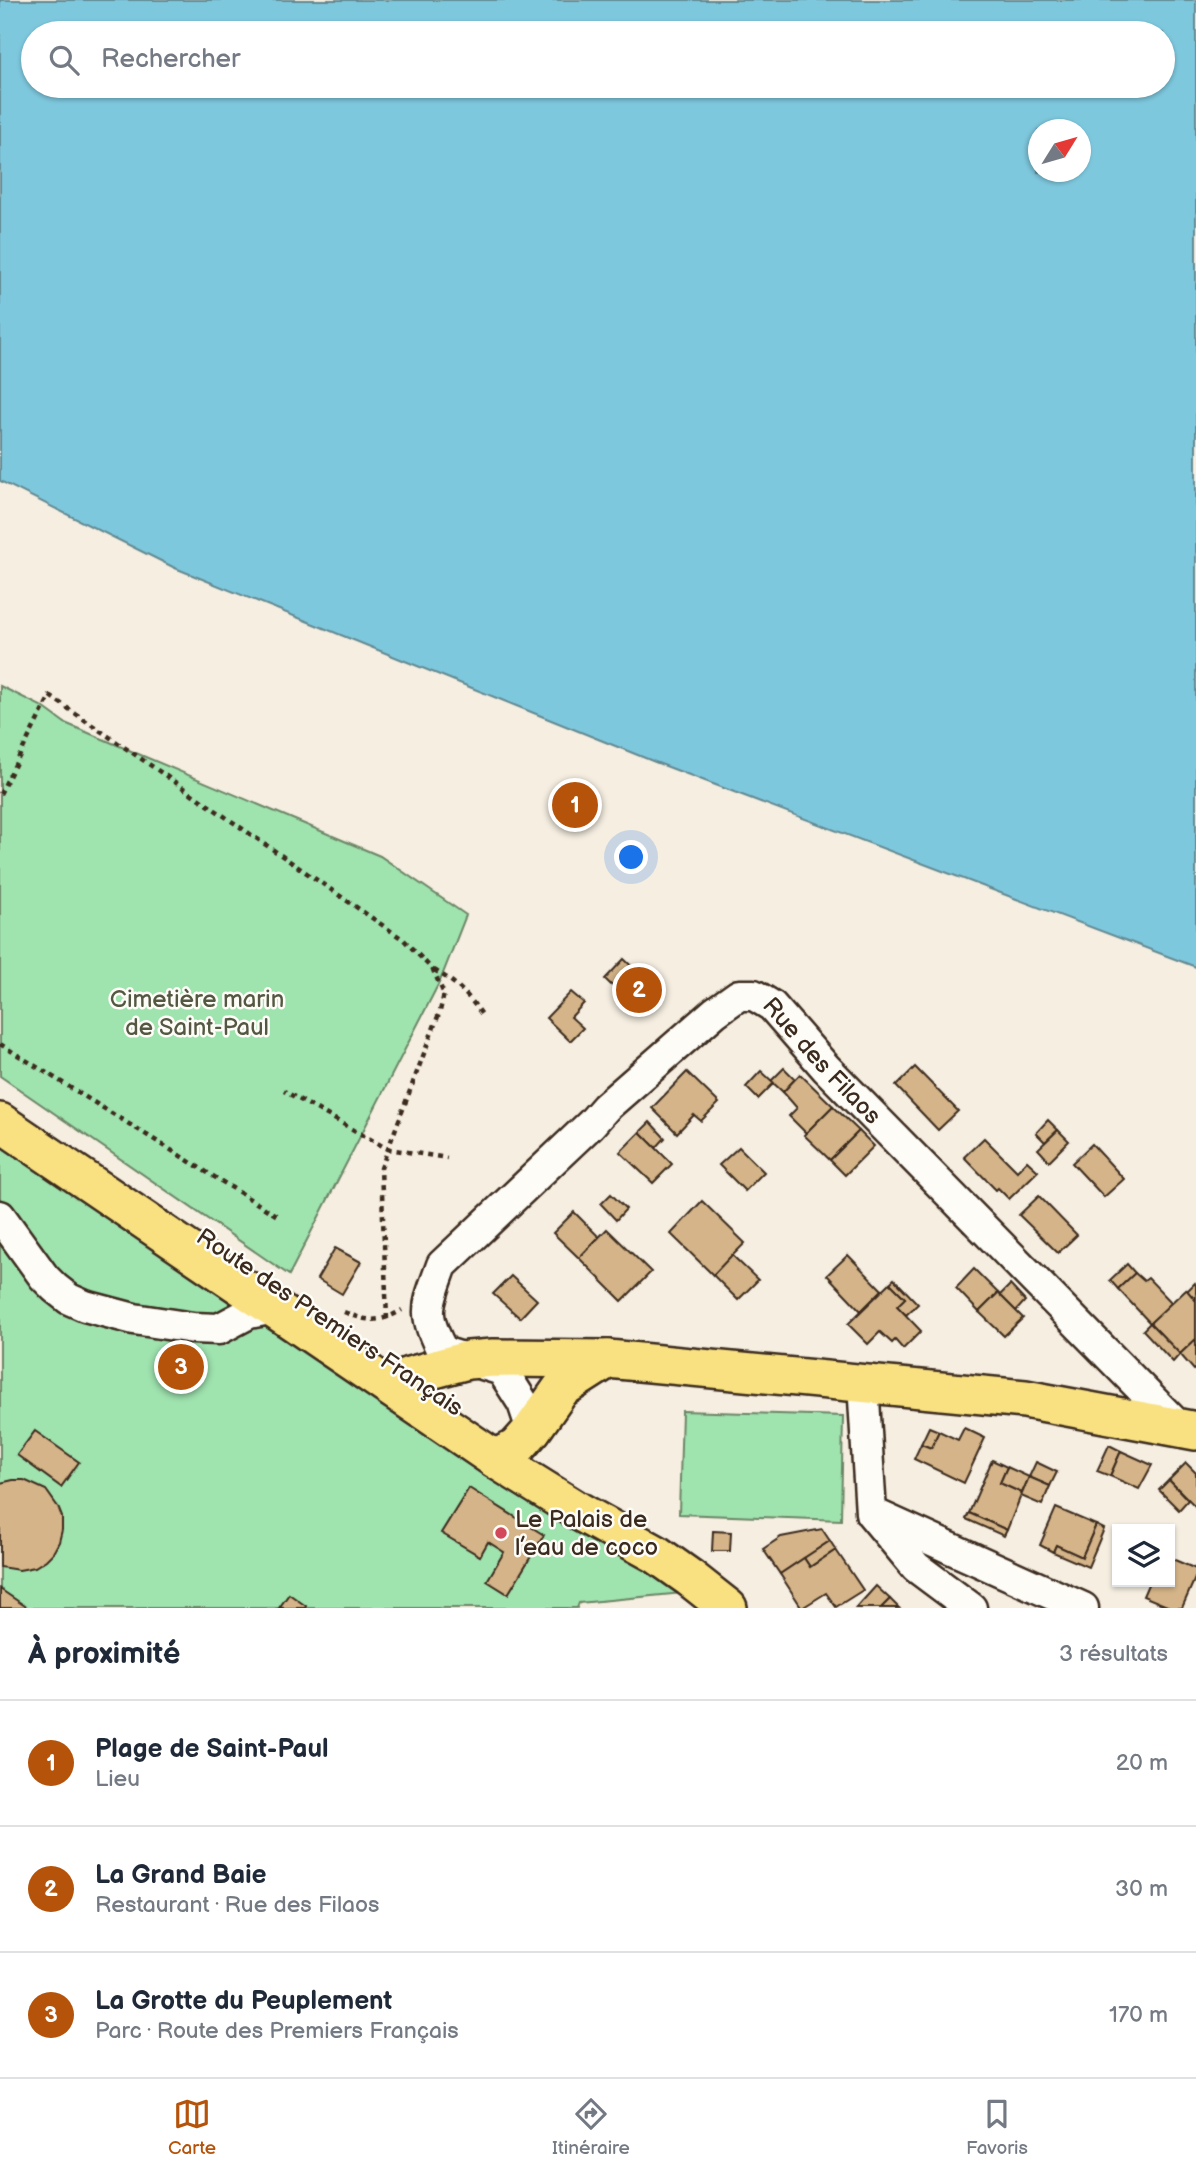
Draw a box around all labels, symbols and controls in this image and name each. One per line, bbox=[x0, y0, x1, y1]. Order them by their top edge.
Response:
search box bbox=[21, 21, 1175, 98]
icon: search bbox=[45, 41, 83, 79]
text: Rechercher bbox=[101, 44, 240, 75]
north arrow bbox=[1028, 119, 1091, 182]
pin: 1 bbox=[552, 779, 598, 831]
your location bbox=[614, 840, 648, 874]
pin: 2 bbox=[616, 964, 662, 1016]
park label: Cimetière marin de Saint-Paul bbox=[110, 985, 284, 1042]
street label: Rue des Filaos bbox=[756, 992, 887, 1130]
street label: Route des Premiers Français bbox=[191, 1222, 469, 1423]
pin: 3 bbox=[158, 1341, 204, 1393]
place label: Le Palais de l’eau de coco bbox=[515, 1505, 658, 1562]
map controls bbox=[1112, 1524, 1175, 1587]
button: layers bbox=[1112, 1524, 1175, 1587]
marker: Le Palais de l’eau de coco bbox=[493, 1525, 509, 1541]
text: À proximité bbox=[28, 1636, 180, 1672]
text: 3 résultats bbox=[1059, 1640, 1168, 1668]
text: Plage de Saint-Paul bbox=[95, 1734, 329, 1765]
text: 1 bbox=[46, 1749, 56, 1777]
text: 20 m bbox=[1116, 1749, 1168, 1777]
text: Lieu bbox=[95, 1765, 140, 1793]
text: La Grand Baie bbox=[95, 1860, 267, 1891]
text: 2 bbox=[44, 1875, 58, 1903]
text: 30 m bbox=[1115, 1875, 1168, 1903]
text: Restaurant · Rue des Filaos bbox=[95, 1891, 379, 1919]
text: La Grotte du Peuplement bbox=[95, 1986, 392, 2017]
text: 3 bbox=[44, 2001, 58, 2029]
text: 170 m bbox=[1109, 2001, 1168, 2029]
text: Parc · Route des Premiers Français bbox=[95, 2017, 459, 2045]
tab: Carte bbox=[168, 2095, 216, 2160]
tab: Itinéraire bbox=[552, 2095, 630, 2160]
tab: Favoris bbox=[966, 2095, 1028, 2160]

